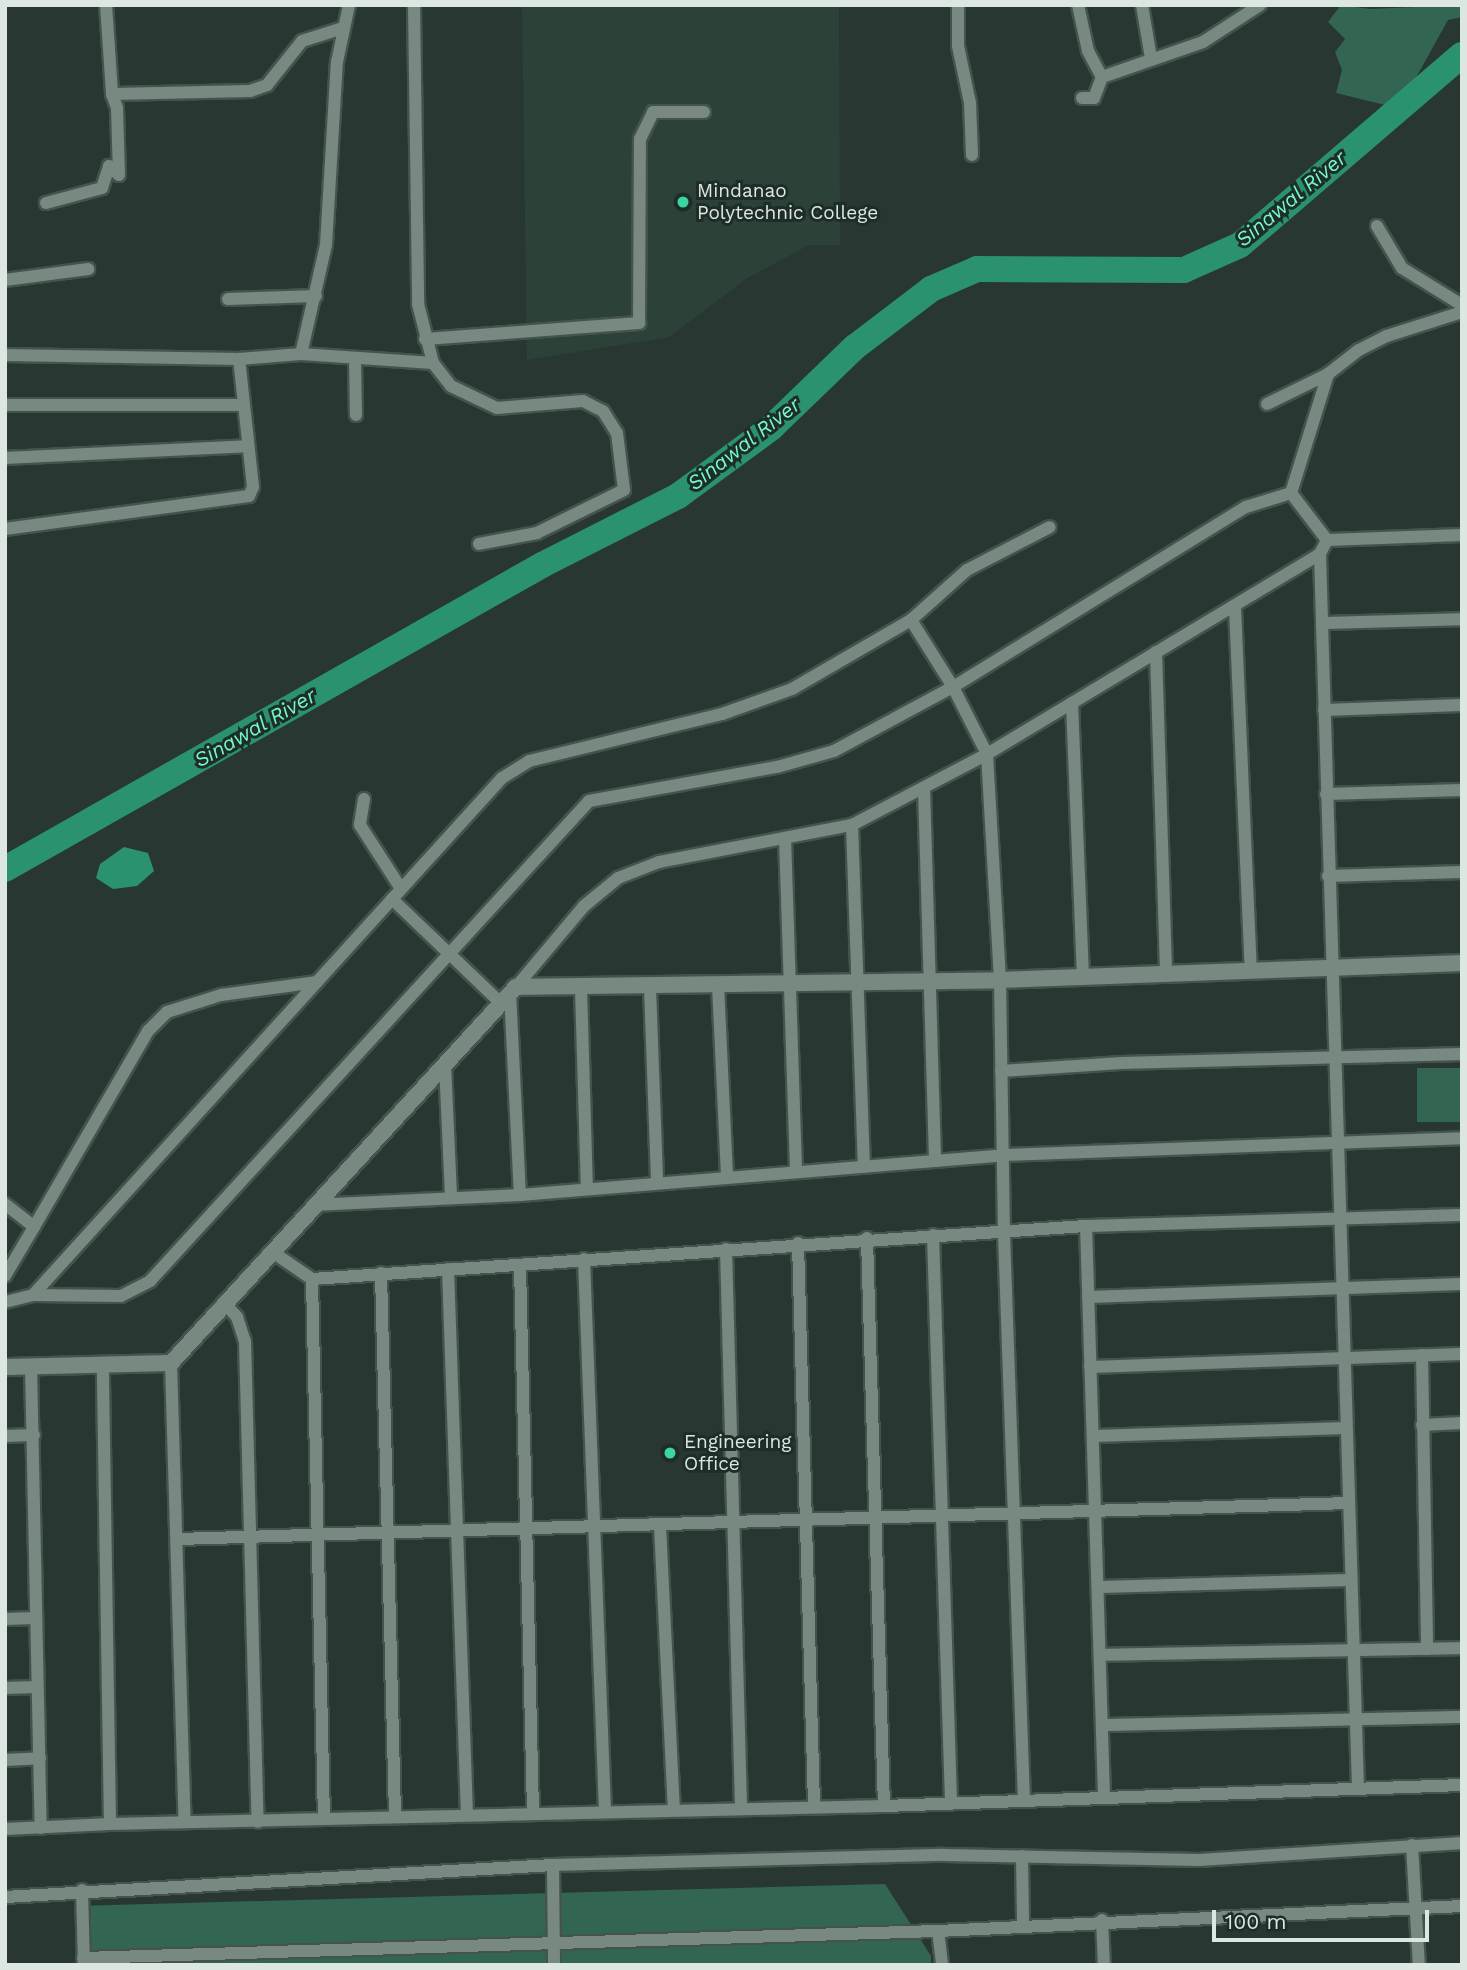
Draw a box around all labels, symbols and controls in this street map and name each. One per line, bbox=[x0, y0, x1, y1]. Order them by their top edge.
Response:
water label: Sinawal River bbox=[1230, 145, 1352, 253]
place label: Mindanao Polytechnic College bbox=[697, 180, 878, 224]
marker: Mindanao Polytechnic College bbox=[675, 194, 691, 210]
water label: Sinawal River bbox=[682, 392, 806, 496]
water label: Sinawal River bbox=[189, 683, 321, 773]
place label: Engineering Office bbox=[684, 1431, 791, 1475]
marker: Engineering Office bbox=[662, 1445, 678, 1461]
scale bar bbox=[1215, 1896, 1432, 1940]
text: 100 m bbox=[1225, 1909, 1287, 1934]

